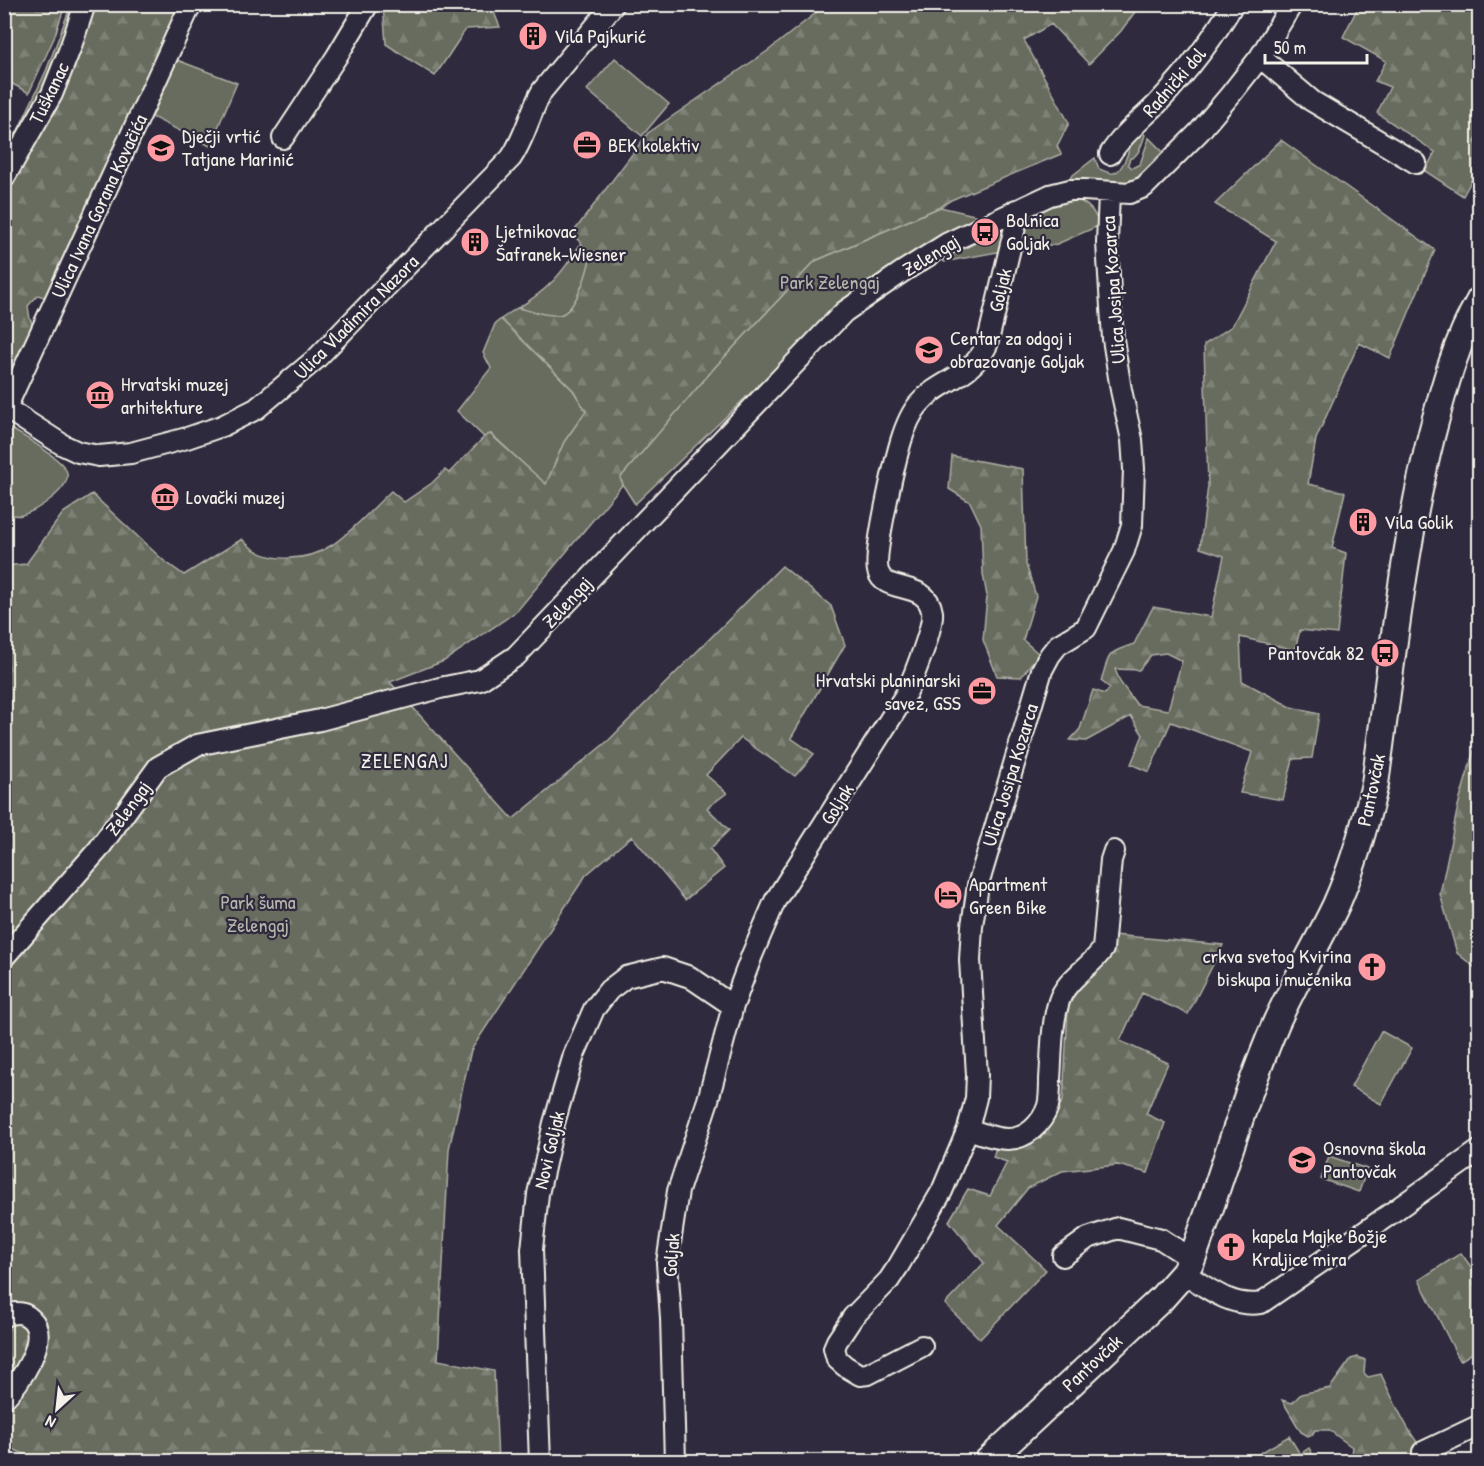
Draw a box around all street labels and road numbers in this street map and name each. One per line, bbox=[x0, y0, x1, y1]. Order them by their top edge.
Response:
street label: Radnički dol bbox=[1136, 40, 1212, 122]
street label: Tuškanac bbox=[22, 57, 75, 128]
street label: Ulica Ivana Gorana Kovačića bbox=[44, 109, 153, 302]
street label: Ulica Josipa Kozarca bbox=[1094, 215, 1131, 365]
street label: Zelengaj bbox=[897, 227, 964, 282]
street label: Ulica Vladimira Nazora bbox=[287, 248, 424, 385]
street label: Goljak bbox=[981, 265, 1018, 314]
street label: Zelengaj bbox=[536, 570, 598, 633]
street label: Ulica Josipa Kozarca bbox=[975, 700, 1044, 850]
street label: Pantovčak bbox=[1350, 751, 1391, 829]
street label: Zelengaj bbox=[98, 775, 157, 841]
street label: Goljak bbox=[814, 778, 860, 829]
street label: Novi Goljak bbox=[526, 1108, 571, 1192]
street label: Goljak bbox=[656, 1232, 685, 1278]
street label: Pantovčak bbox=[1056, 1328, 1128, 1398]

